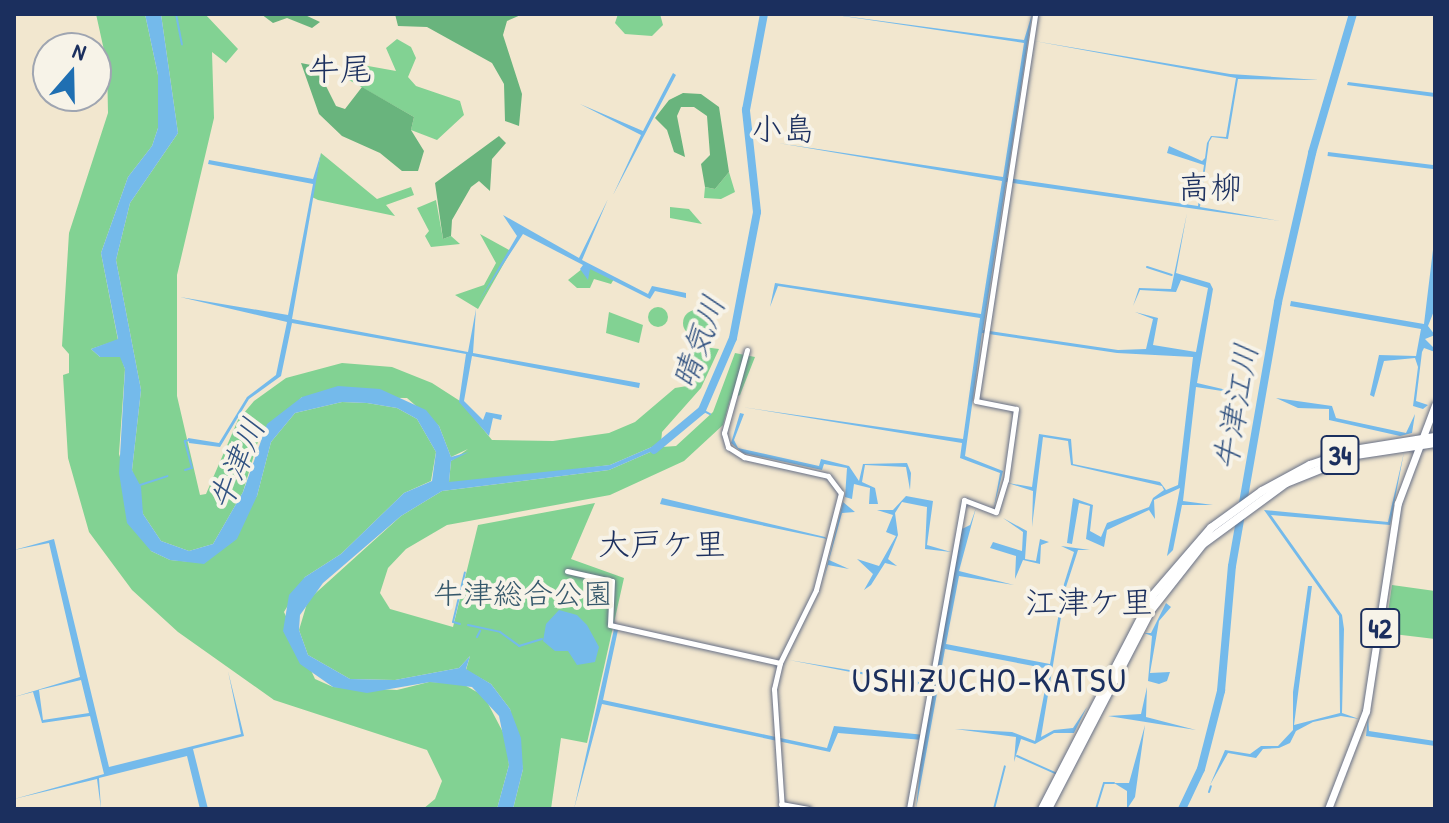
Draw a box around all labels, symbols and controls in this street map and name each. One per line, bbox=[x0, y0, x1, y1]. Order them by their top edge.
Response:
north arrow bbox=[32, 32, 112, 112]
text: N bbox=[69, 35, 90, 67]
district label: 牛尾 bbox=[308, 50, 372, 88]
district label: 小島 bbox=[751, 110, 815, 148]
district label: 高柳 bbox=[1178, 168, 1242, 206]
water label: 晴気川 bbox=[665, 290, 733, 394]
water label: 牛津江川 bbox=[1206, 341, 1266, 473]
water label: 牛津川 bbox=[201, 412, 273, 516]
road number: 34 bbox=[1320, 431, 1360, 479]
district label: 大戸ケ里 bbox=[598, 525, 726, 563]
park label: 牛津総合公園 bbox=[433, 575, 613, 611]
district label: 江津ケ里 bbox=[1025, 583, 1153, 621]
road number: 42 bbox=[1360, 604, 1400, 652]
district label: USHIZUCHO-KATSU bbox=[852, 661, 1128, 701]

